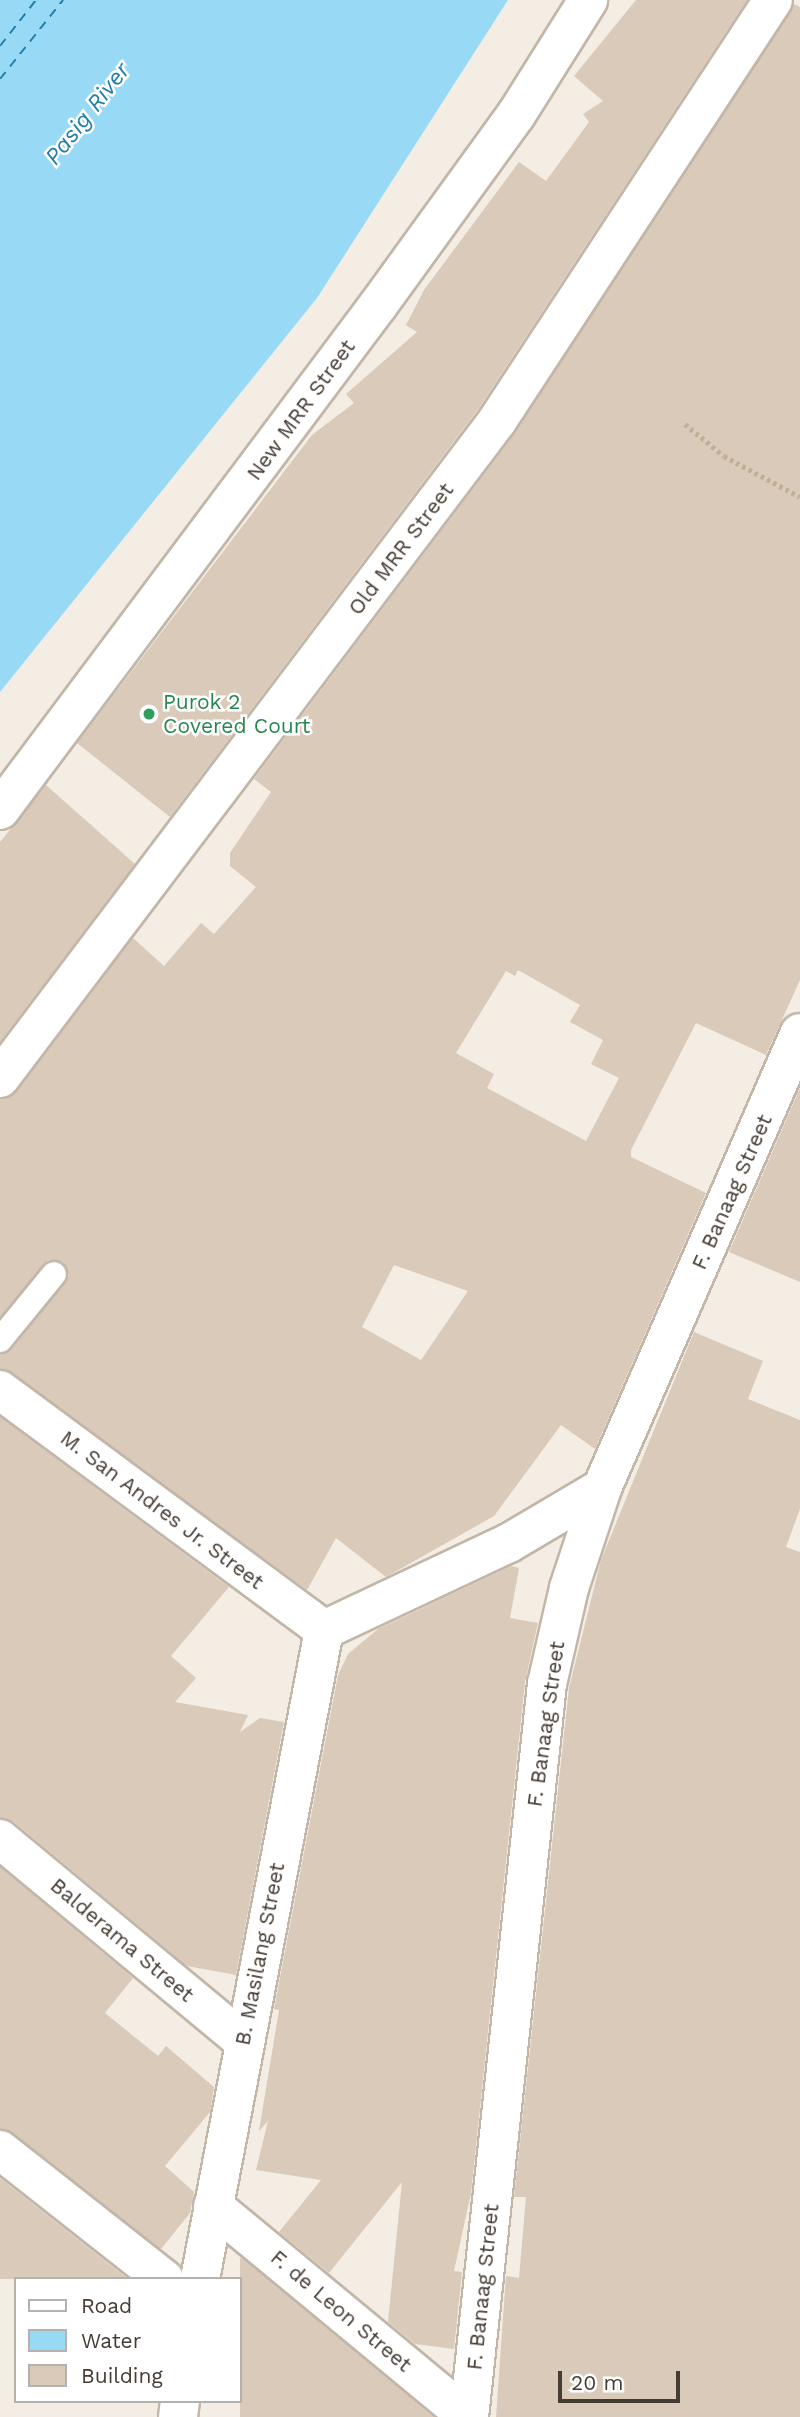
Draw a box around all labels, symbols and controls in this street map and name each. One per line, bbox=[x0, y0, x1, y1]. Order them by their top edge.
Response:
water label: Pasig River bbox=[40, 57, 136, 171]
street label: New MRR Street bbox=[241, 335, 361, 485]
street label: Old MRR Street bbox=[343, 478, 459, 620]
place label: Purok 2 Covered Court bbox=[163, 689, 310, 739]
marker: Purok 2 Covered Court bbox=[141, 706, 157, 722]
street label: F. Banaag Street bbox=[687, 1111, 777, 1273]
street label: M. San Andres Jr. Street bbox=[55, 1425, 269, 1595]
street label: F. Banaag Street bbox=[522, 1640, 570, 1808]
street label: B. Masilang Street bbox=[230, 1860, 290, 2048]
street label: Balderama Street bbox=[45, 1873, 199, 2007]
street label: F. Banaag Street bbox=[462, 2203, 504, 2371]
street label: F. de Leon Street bbox=[266, 2245, 416, 2377]
legend bbox=[14, 2277, 242, 2403]
text: Road bbox=[81, 2293, 132, 2318]
text: Water bbox=[81, 2328, 141, 2353]
scale bar bbox=[562, 2358, 684, 2402]
text: Building bbox=[81, 2363, 163, 2388]
text: 20 m bbox=[571, 2370, 623, 2395]

